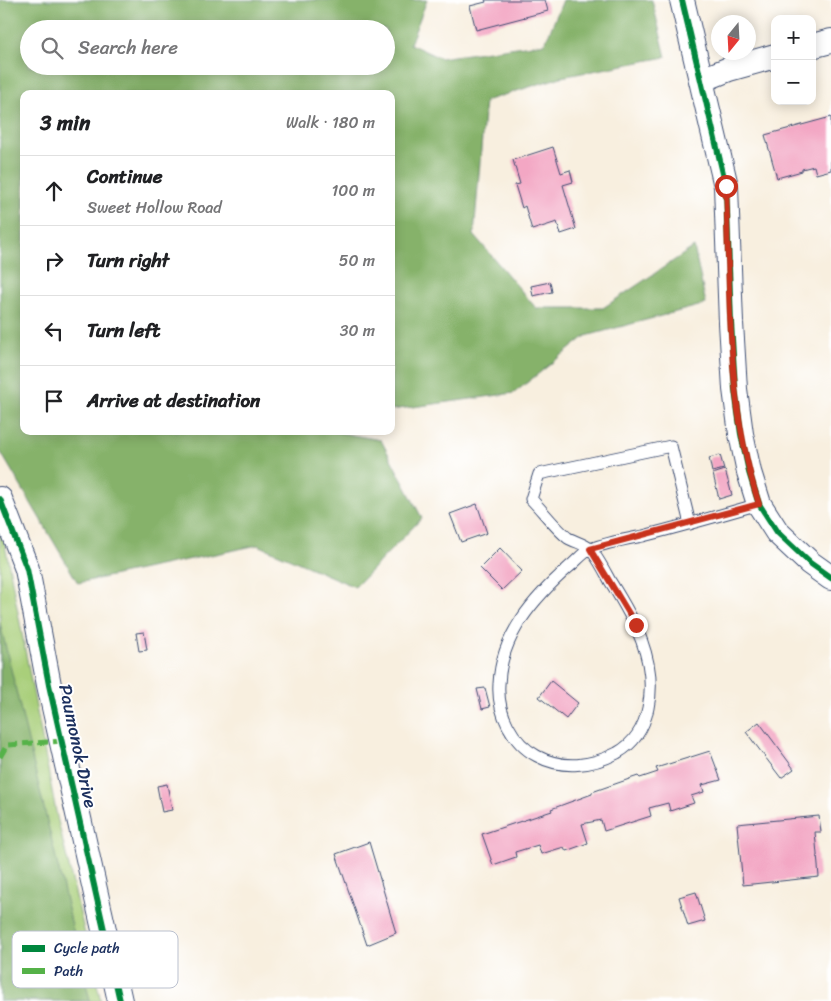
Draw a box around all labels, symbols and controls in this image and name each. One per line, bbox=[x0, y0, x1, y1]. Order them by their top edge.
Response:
north arrow bbox=[711, 15, 756, 60]
map controls bbox=[771, 15, 816, 105]
button: + bbox=[771, 15, 816, 60]
search box bbox=[20, 20, 395, 75]
text: Search here bbox=[78, 31, 178, 64]
icon: search bbox=[38, 34, 66, 62]
button: − bbox=[771, 60, 816, 105]
text: 3 min bbox=[40, 104, 90, 142]
text: Walk · 180 m bbox=[286, 108, 375, 137]
text: Continue bbox=[87, 160, 163, 193]
route start bbox=[715, 175, 738, 198]
text: 100 m bbox=[331, 176, 375, 205]
icon: ahead bbox=[40, 177, 68, 205]
text: Sweet Hollow Road bbox=[87, 193, 222, 222]
text: Turn right bbox=[87, 244, 169, 277]
text: 50 m bbox=[339, 246, 375, 275]
icon: right bbox=[40, 247, 68, 275]
text: Turn left bbox=[87, 314, 160, 347]
text: 30 m bbox=[340, 316, 375, 345]
icon: left bbox=[40, 317, 68, 345]
text: Arrive at destination bbox=[87, 384, 260, 417]
icon: arrive bbox=[40, 387, 68, 415]
route end bbox=[625, 614, 648, 637]
street label: Paumonok Drive bbox=[49, 681, 107, 811]
legend bbox=[12, 931, 178, 988]
text: Cycle path bbox=[54, 936, 120, 961]
text: Path bbox=[54, 959, 83, 984]

